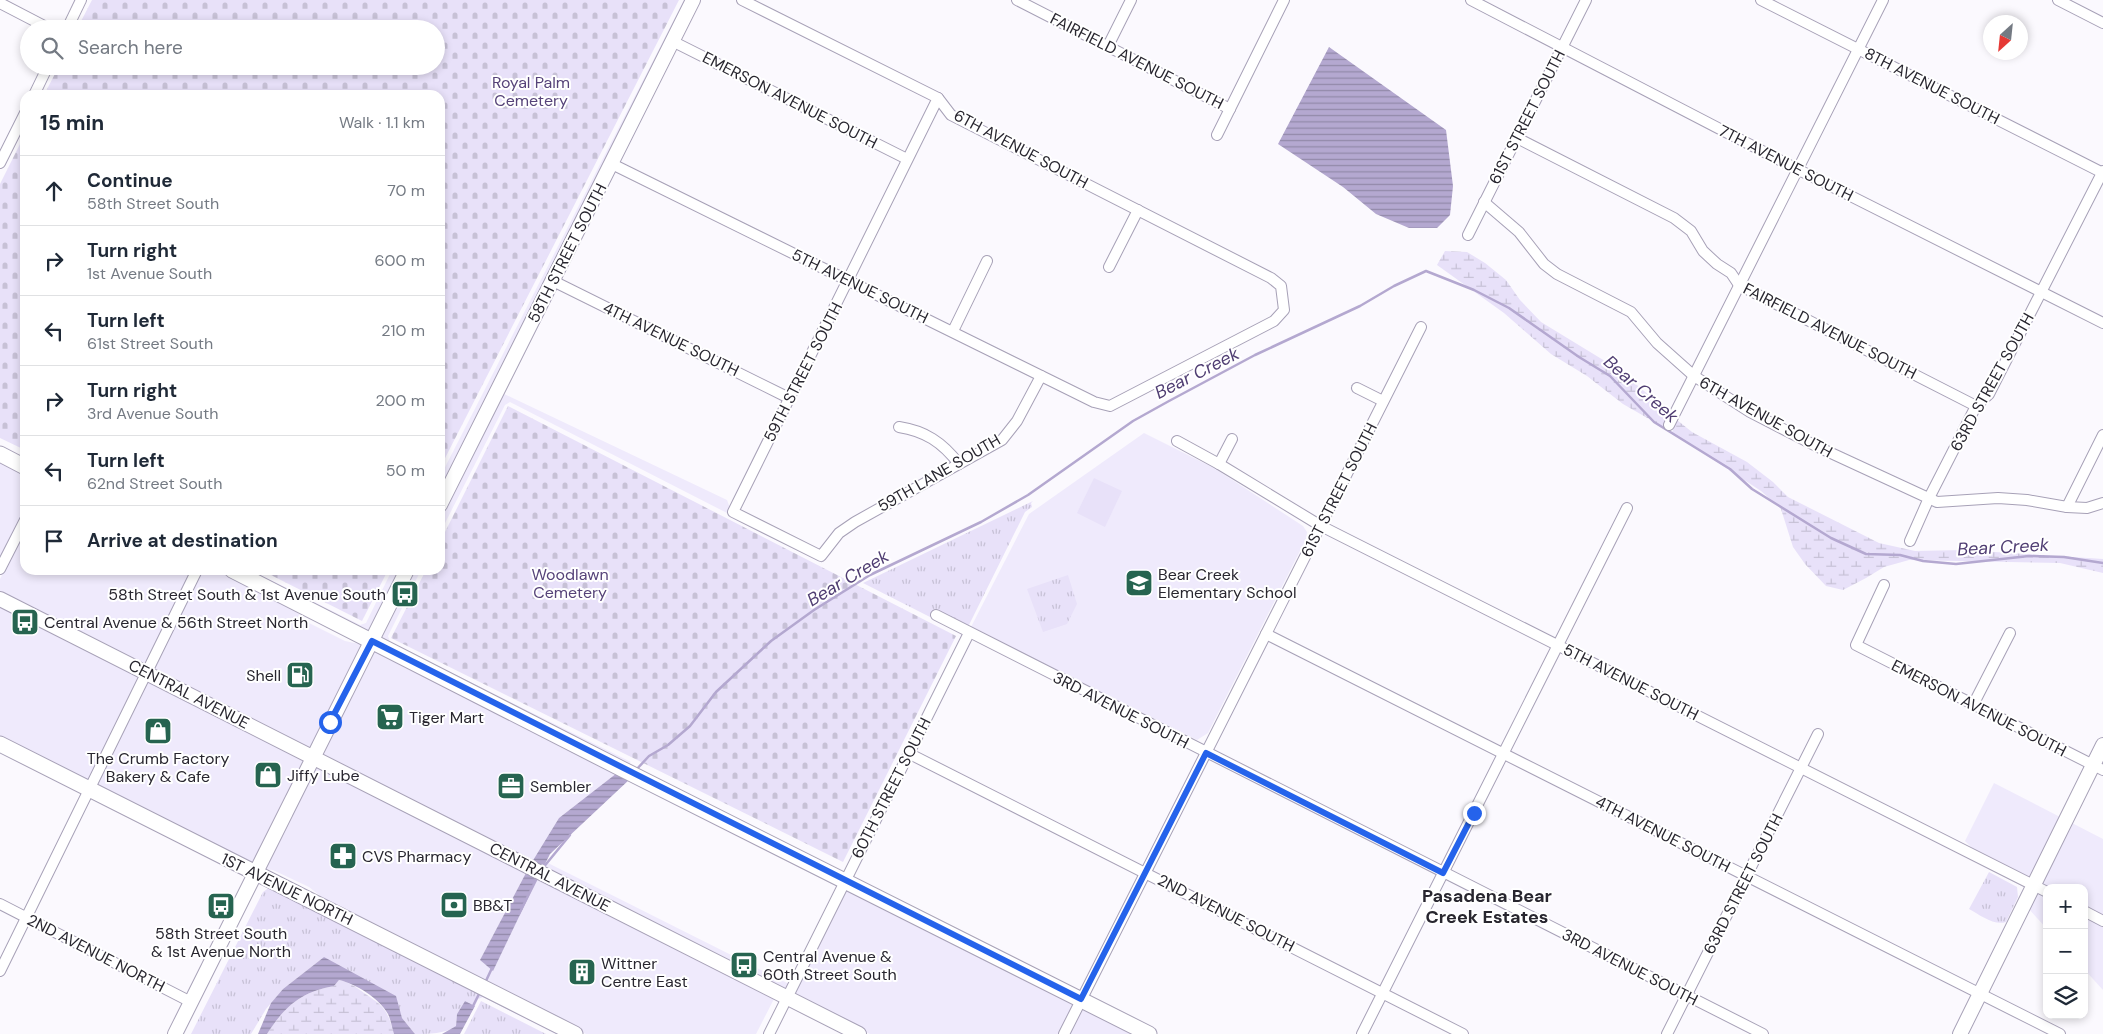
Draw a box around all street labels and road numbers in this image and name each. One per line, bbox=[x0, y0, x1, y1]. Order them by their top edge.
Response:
street label: FAIRFIELD AVENUE SOUTH bbox=[1047, 8, 1227, 114]
street label: 8TH AVENUE SOUTH bbox=[1861, 43, 2003, 129]
street label: 61ST STREET SOUTH bbox=[1484, 46, 1570, 188]
street label: EMERSON AVENUE SOUTH bbox=[699, 47, 881, 153]
street label: 6TH AVENUE SOUTH bbox=[950, 105, 1092, 193]
street label: 7TH AVENUE SOUTH bbox=[1715, 120, 1857, 206]
street label: 58TH STREET SOUTH bbox=[523, 180, 611, 326]
street label: 5TH AVENUE SOUTH bbox=[788, 244, 932, 328]
street label: FAIRFIELD AVENUE SOUTH bbox=[1740, 278, 1920, 384]
street label: 4TH AVENUE SOUTH bbox=[599, 297, 743, 381]
street label: 59TH STREET SOUTH bbox=[759, 299, 847, 445]
street label: 63RD STREET SOUTH bbox=[1945, 309, 2039, 455]
street label: 6TH AVENUE SOUTH bbox=[1696, 372, 1836, 462]
street label: 61ST STREET SOUTH bbox=[1296, 419, 1382, 561]
street label: 59TH LANE SOUTH bbox=[874, 429, 1004, 517]
street label: 5TH AVENUE SOUTH bbox=[1560, 639, 1702, 725]
street label: CENTRAL AVENUE bbox=[125, 655, 253, 733]
street label: EMERSON AVENUE SOUTH bbox=[1888, 655, 2070, 761]
street label: 3RD AVENUE SOUTH bbox=[1049, 667, 1193, 753]
street label: 60TH STREET SOUTH bbox=[846, 714, 936, 862]
street label: 4TH AVENUE SOUTH bbox=[1592, 791, 1734, 877]
street label: 63RD STREET SOUTH bbox=[1698, 810, 1788, 958]
street label: CENTRAL AVENUE bbox=[486, 838, 614, 916]
street label: 1ST AVENUE NORTH bbox=[218, 848, 356, 930]
street label: 2ND AVENUE SOUTH bbox=[1154, 869, 1298, 957]
street label: 2ND AVENUE NORTH bbox=[24, 909, 168, 997]
street label: 3RD AVENUE SOUTH bbox=[1558, 924, 1702, 1010]

